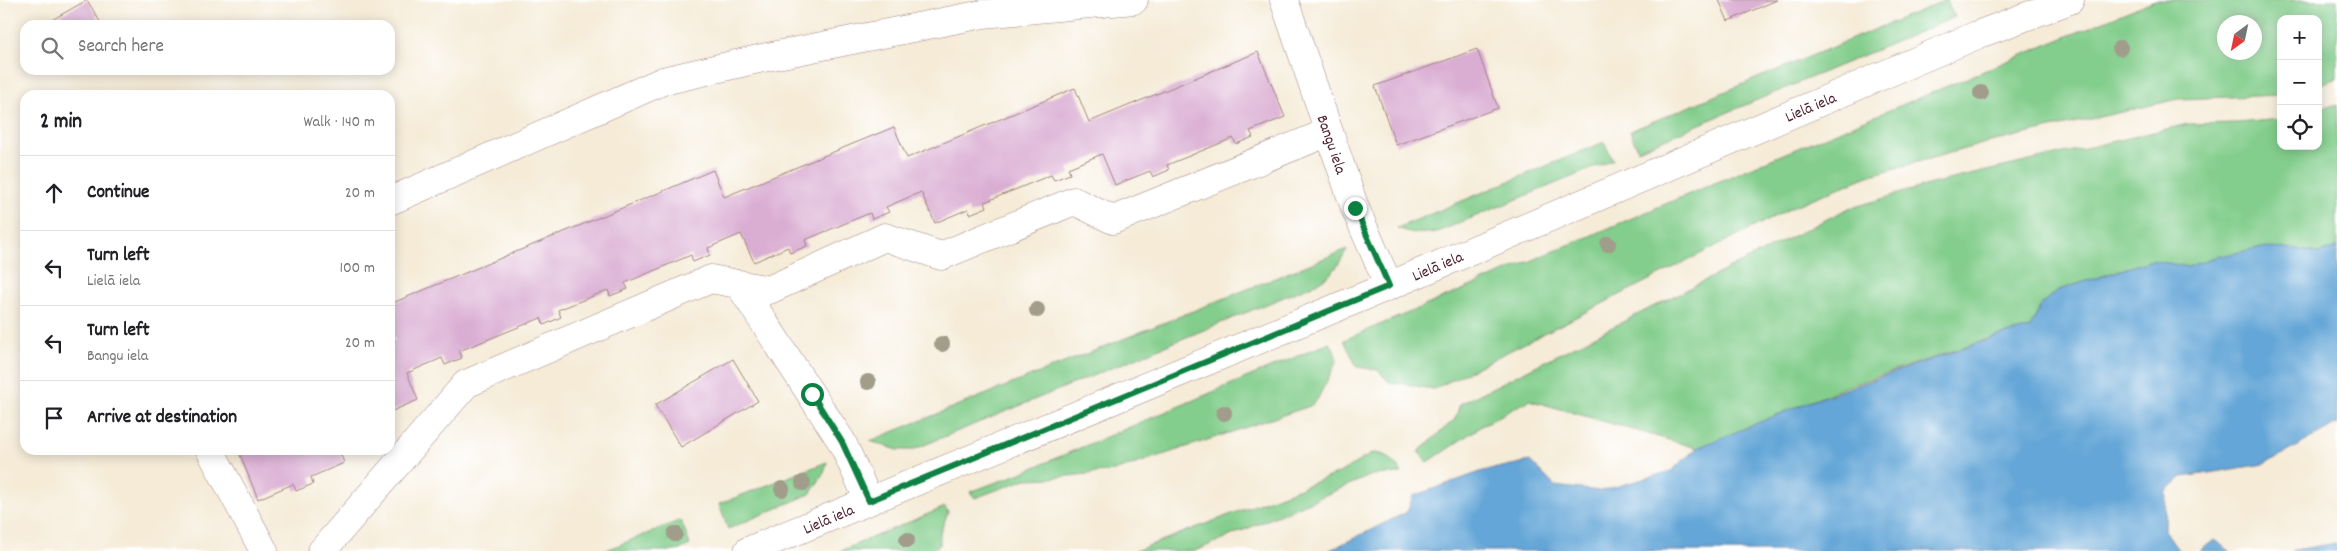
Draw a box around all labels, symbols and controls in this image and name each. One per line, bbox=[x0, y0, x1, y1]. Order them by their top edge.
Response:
north arrow bbox=[2217, 15, 2262, 60]
map controls bbox=[2277, 15, 2322, 150]
button: + bbox=[2277, 15, 2322, 60]
search box bbox=[20, 20, 395, 75]
icon: search bbox=[38, 34, 66, 62]
text: Search here bbox=[78, 34, 164, 61]
button: − bbox=[2277, 60, 2322, 105]
street label: Lielā iela bbox=[1782, 87, 1840, 129]
button: locate bbox=[2277, 105, 2322, 150]
text: 2 min bbox=[40, 108, 82, 138]
text: Walk · 140 m bbox=[303, 111, 375, 134]
street label: Bangu iela bbox=[1310, 112, 1352, 178]
icon: ahead bbox=[40, 179, 68, 207]
text: Continue bbox=[87, 180, 149, 207]
text: 20 m bbox=[345, 182, 375, 205]
route end bbox=[1344, 197, 1367, 220]
text: Turn left bbox=[87, 243, 150, 270]
street label: Lielā iela bbox=[1409, 246, 1467, 288]
icon: left bbox=[40, 254, 68, 282]
text: 100 m bbox=[339, 257, 375, 280]
text: Lielā iela bbox=[87, 270, 140, 293]
text: Turn left bbox=[87, 318, 150, 345]
icon: left bbox=[40, 329, 68, 357]
text: 20 m bbox=[345, 332, 375, 355]
text: Bangu iela bbox=[87, 345, 148, 368]
route start bbox=[801, 383, 824, 406]
icon: arrive bbox=[40, 404, 68, 432]
text: Arrive at destination bbox=[87, 405, 237, 432]
street label: Lielā iela bbox=[800, 499, 858, 541]

